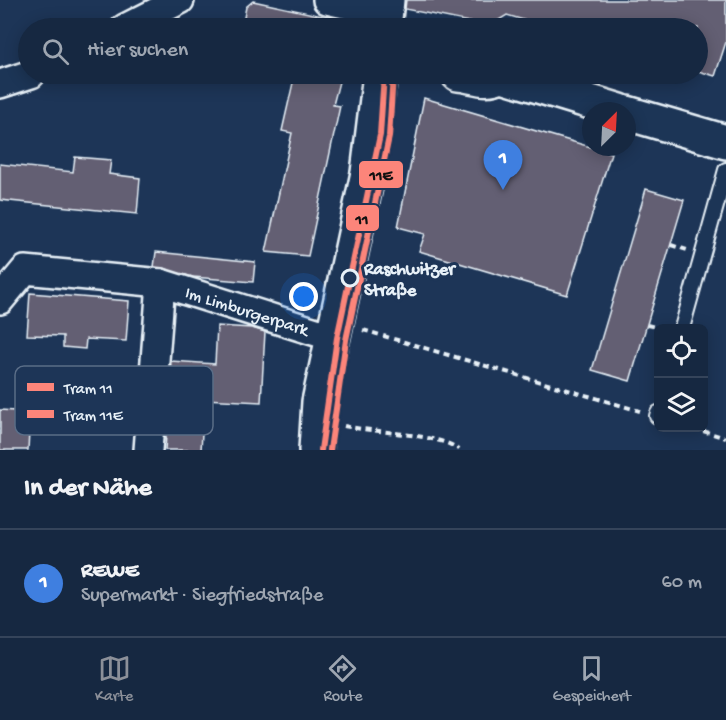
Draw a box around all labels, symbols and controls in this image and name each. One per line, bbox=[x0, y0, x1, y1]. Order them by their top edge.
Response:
search box bbox=[18, 18, 708, 84]
icon: search bbox=[39, 35, 72, 68]
text: Hier suchen bbox=[87, 38, 188, 64]
north arrow bbox=[582, 102, 636, 156]
pin: 1 bbox=[484, 140, 522, 190]
line badge: 11E bbox=[358, 160, 404, 189]
text: 11E bbox=[369, 168, 393, 187]
line badge: 11 bbox=[345, 204, 380, 232]
text: 11 bbox=[355, 212, 368, 231]
place label: Raschwitzer Straße bbox=[363, 260, 457, 302]
marker: Raschwitzer Straße bbox=[341, 269, 359, 287]
your location bbox=[289, 282, 318, 311]
street label: Im Limburgerpark bbox=[182, 283, 313, 342]
map controls bbox=[654, 324, 708, 432]
button: locate bbox=[654, 324, 708, 378]
legend bbox=[15, 366, 213, 435]
button: layers bbox=[654, 378, 708, 432]
text: Tram 11 bbox=[63, 381, 113, 400]
text: Tram 11E bbox=[63, 408, 124, 427]
text: In der Nähe bbox=[24, 474, 152, 505]
text: REWE bbox=[81, 559, 139, 585]
text: 1 bbox=[39, 572, 48, 595]
text: 60 m bbox=[662, 572, 702, 595]
text: Supermarkt · Siegfriedstraße bbox=[81, 585, 323, 608]
tab: Karte bbox=[95, 652, 133, 707]
tab: Route bbox=[323, 652, 362, 707]
tab: Gespeichert bbox=[553, 652, 631, 707]

